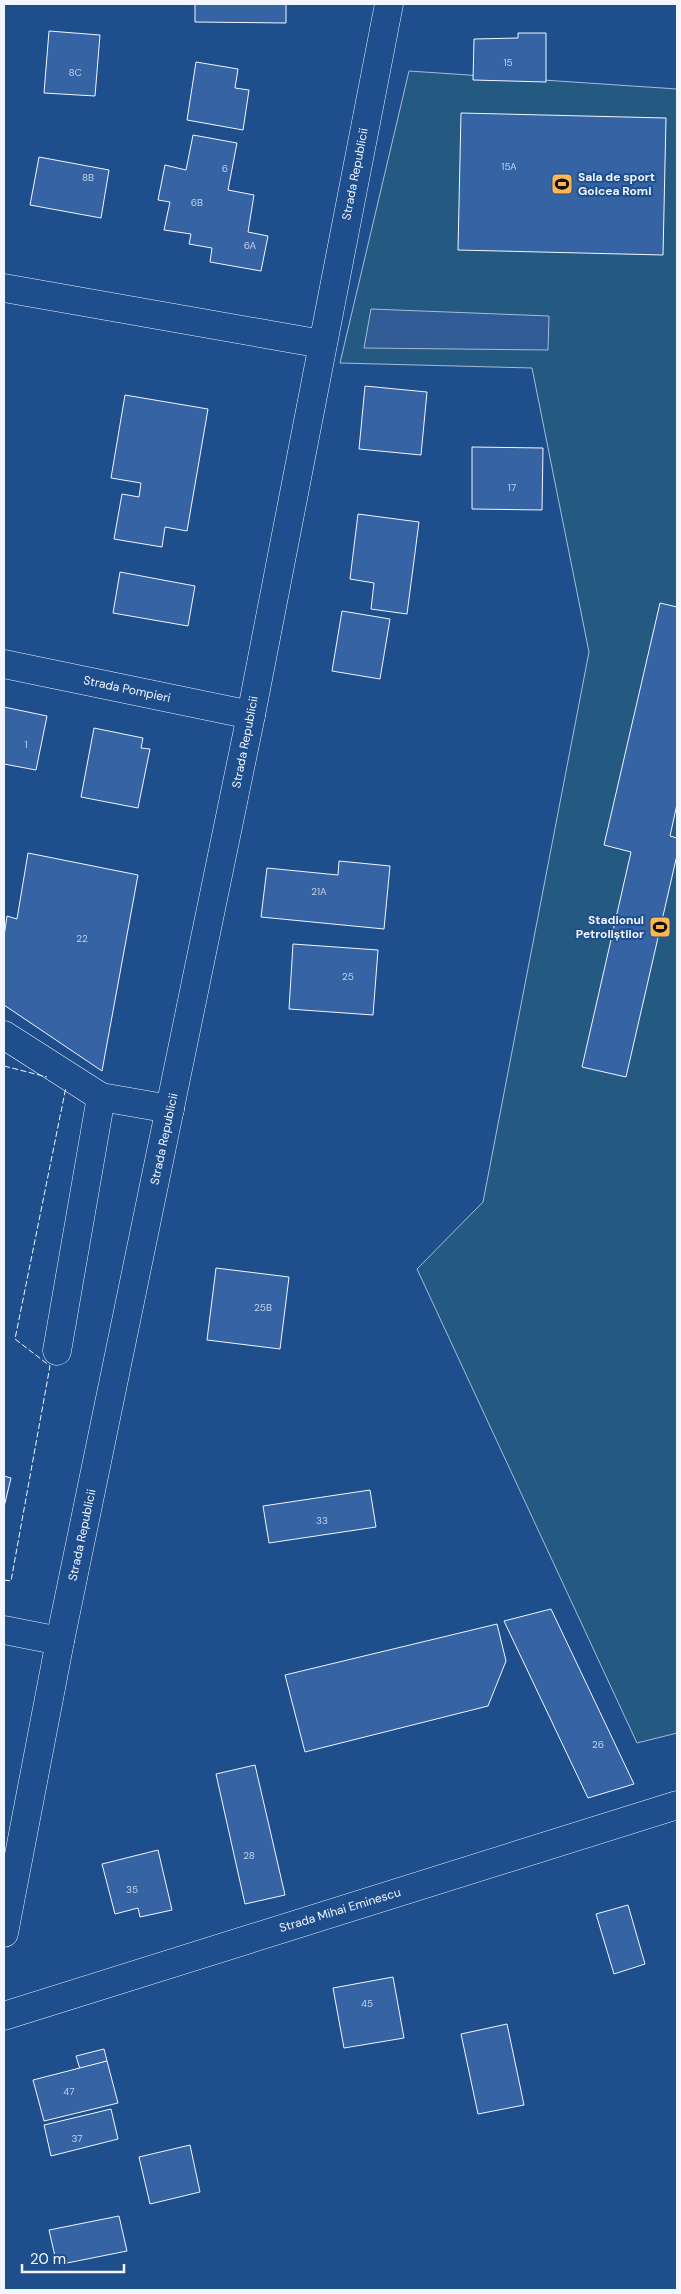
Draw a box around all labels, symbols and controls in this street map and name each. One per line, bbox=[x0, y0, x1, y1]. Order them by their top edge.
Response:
house number: 15 bbox=[503, 56, 513, 69]
house number: 8C bbox=[68, 66, 82, 79]
street label: Strada Republicii bbox=[338, 126, 372, 221]
house number: 15A bbox=[501, 160, 517, 173]
house number: 6 bbox=[222, 162, 228, 175]
place label: Sala de sport Goicea Romi bbox=[578, 169, 655, 199]
house number: 8B bbox=[82, 171, 94, 184]
sports icon: Sala de sport Goicea Romi bbox=[550, 172, 574, 196]
house number: 6B bbox=[191, 196, 203, 209]
house number: 6A bbox=[244, 239, 257, 252]
house number: 17 bbox=[508, 481, 516, 494]
street label: Strada Pompieri bbox=[82, 672, 172, 706]
street label: Strada Republicii bbox=[228, 694, 262, 789]
house number: 1 bbox=[24, 738, 28, 751]
house number: 21A bbox=[311, 885, 327, 898]
place label: Stadionul Petroliștilor bbox=[576, 912, 644, 942]
sports icon: Stadionul Petroliștilor bbox=[648, 915, 672, 939]
house number: 22 bbox=[76, 932, 88, 945]
house number: 25 bbox=[342, 970, 354, 983]
street label: Strada Republicii bbox=[146, 1091, 182, 1186]
house number: 25B bbox=[254, 1301, 272, 1314]
street label: Strada Republicii bbox=[64, 1487, 100, 1582]
house number: 33 bbox=[316, 1514, 328, 1527]
house number: 26 bbox=[592, 1738, 604, 1751]
house number: 28 bbox=[243, 1849, 255, 1862]
house number: 35 bbox=[126, 1883, 138, 1896]
street label: Strada Mihai Eminescu bbox=[277, 1884, 403, 1936]
house number: 45 bbox=[361, 1997, 373, 2010]
house number: 47 bbox=[63, 2085, 75, 2098]
house number: 37 bbox=[71, 2132, 83, 2145]
scale bar bbox=[22, 2242, 125, 2274]
text: 20 m bbox=[30, 2249, 66, 2269]

